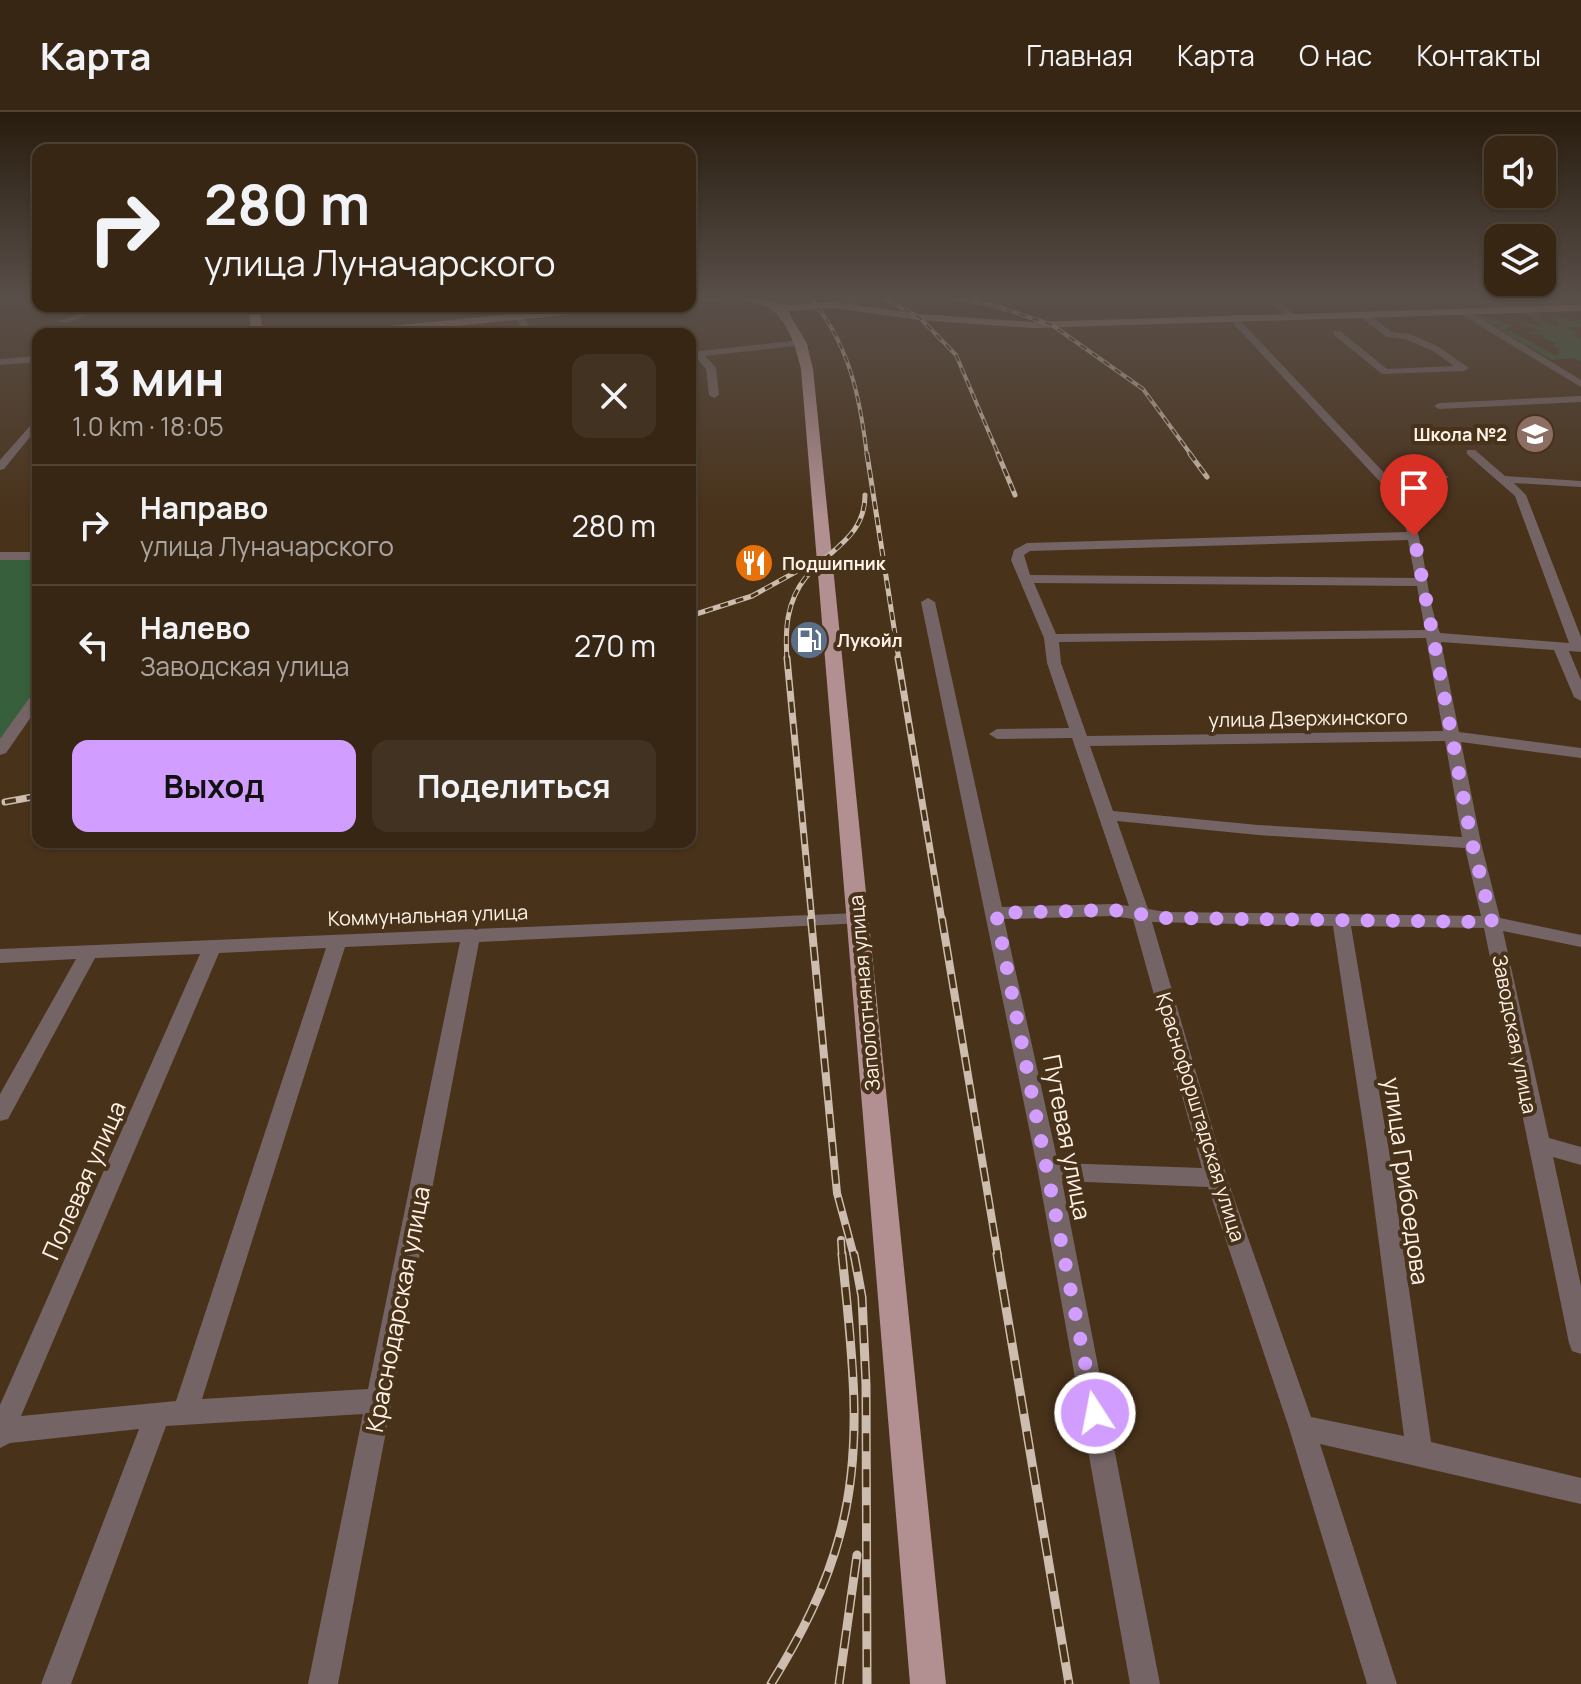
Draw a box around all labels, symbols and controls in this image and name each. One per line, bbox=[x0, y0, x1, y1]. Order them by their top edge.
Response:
text: Карта bbox=[40, 29, 152, 81]
text: Главная bbox=[1026, 36, 1133, 74]
text: Карта bbox=[1177, 36, 1255, 74]
text: О нас bbox=[1299, 36, 1372, 74]
text: Контакты bbox=[1416, 36, 1541, 74]
map controls bbox=[1484, 136, 1556, 296]
button: sound bbox=[1484, 136, 1556, 208]
text: 280 m bbox=[204, 165, 370, 242]
icon: right bbox=[72, 176, 176, 280]
button: layers bbox=[1484, 224, 1556, 296]
text: улица Луначарского bbox=[204, 238, 556, 287]
text: 13 мин bbox=[72, 345, 224, 410]
button: close bbox=[572, 354, 656, 438]
text: 1.0 km · 18:05 bbox=[72, 408, 224, 444]
school or university icon: Школа №2 bbox=[1514, 413, 1556, 455]
place label: Школа №2 bbox=[1413, 422, 1507, 446]
pin bbox=[1380, 454, 1448, 536]
icon: arrive bbox=[1392, 466, 1436, 510]
text: Направо bbox=[140, 487, 268, 528]
icon: right bbox=[72, 503, 116, 547]
text: 280 m bbox=[572, 505, 656, 546]
text: улица Луначарского bbox=[140, 528, 394, 564]
restaurant icon: Подшипник bbox=[733, 542, 775, 584]
place label: Подшипник bbox=[782, 551, 887, 575]
text: Налево bbox=[140, 607, 250, 648]
fuel station icon: Лукойл bbox=[788, 619, 830, 661]
icon: left bbox=[72, 623, 116, 667]
text: 270 m bbox=[574, 625, 656, 666]
place label: Лукойл bbox=[837, 628, 903, 652]
text: Заводская улица bbox=[140, 648, 350, 684]
street label: улица Дзержинского bbox=[1208, 703, 1408, 733]
button: Выход bbox=[72, 740, 356, 832]
button: Поделиться bbox=[372, 740, 656, 832]
street label: Заполотняная улица bbox=[842, 894, 886, 1092]
street label: Коммунальная улица bbox=[327, 898, 529, 932]
street label: Заводская улица bbox=[1486, 952, 1544, 1116]
street label: Краснофорштадская улица bbox=[1150, 989, 1252, 1245]
street label: Путевая улица bbox=[1036, 1052, 1100, 1222]
street label: улица Грибоедова bbox=[1376, 1075, 1438, 1287]
street label: Полевая улица bbox=[33, 1095, 133, 1265]
street label: Краснодарская улица bbox=[357, 1183, 437, 1435]
position arrow bbox=[1053, 1371, 1137, 1455]

